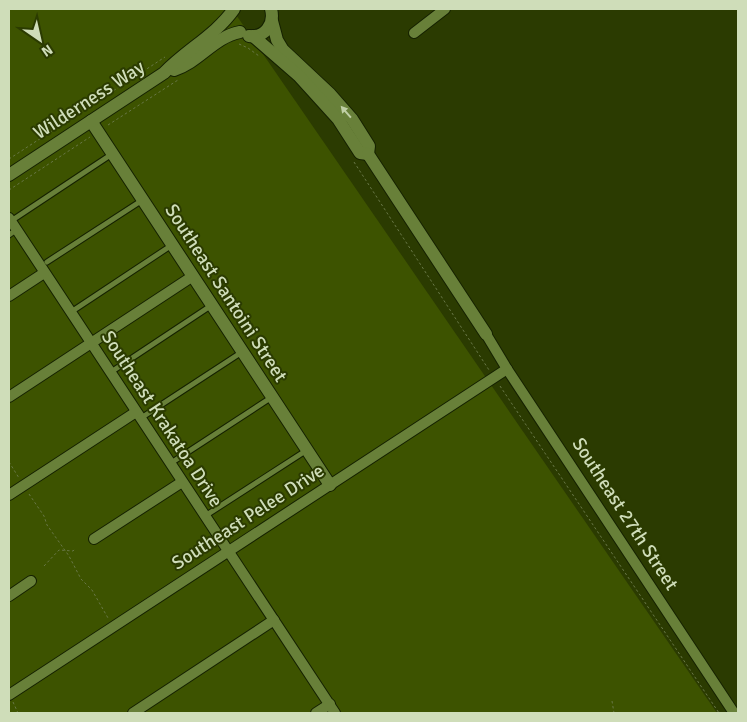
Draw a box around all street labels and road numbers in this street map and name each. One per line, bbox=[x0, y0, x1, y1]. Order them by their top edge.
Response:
street label: Wilderness Way bbox=[29, 55, 149, 145]
street label: Southeast Santoini Street bbox=[159, 200, 293, 387]
street label: Southeast Krakatoa Drive bbox=[96, 326, 228, 512]
street label: Southeast 27th Street bbox=[567, 433, 684, 595]
street label: Southeast Pelee Drive bbox=[167, 459, 329, 575]

